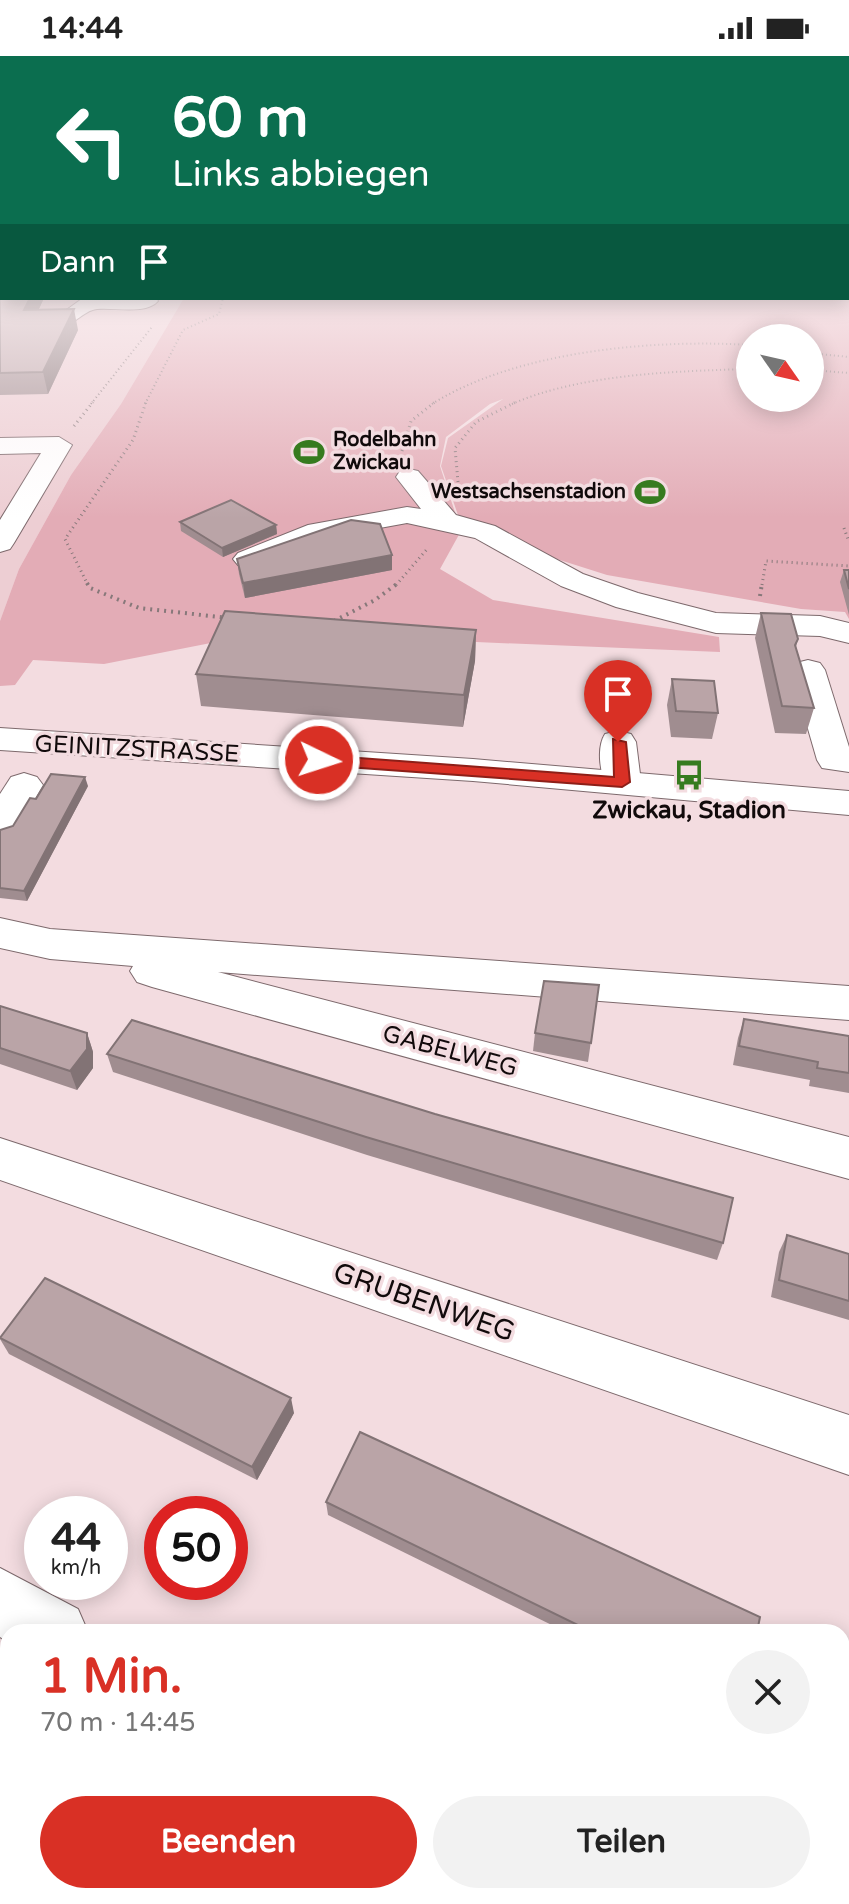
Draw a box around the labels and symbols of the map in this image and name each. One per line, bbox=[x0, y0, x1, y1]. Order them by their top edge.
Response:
north arrow bbox=[736, 324, 824, 412]
place label: Rodelbahn Zwickau bbox=[333, 428, 437, 475]
sports icon: Rodelbahn Zwickau bbox=[292, 435, 326, 469]
sports icon: Westsachsenstadion bbox=[633, 475, 667, 509]
place label: Westsachsenstadion bbox=[431, 480, 626, 504]
pin bbox=[584, 660, 652, 742]
position arrow bbox=[277, 718, 361, 802]
street label: GEINITZSTRASSE bbox=[34, 729, 240, 769]
bus stop icon: Zwickau, Stadion bbox=[672, 758, 706, 792]
place label: Zwickau, Stadion bbox=[592, 796, 786, 825]
street label: GABELWEG bbox=[379, 1019, 521, 1083]
street label: GRUBENWEG bbox=[329, 1255, 519, 1349]
speed limit sign: 50 bbox=[144, 1496, 248, 1600]

